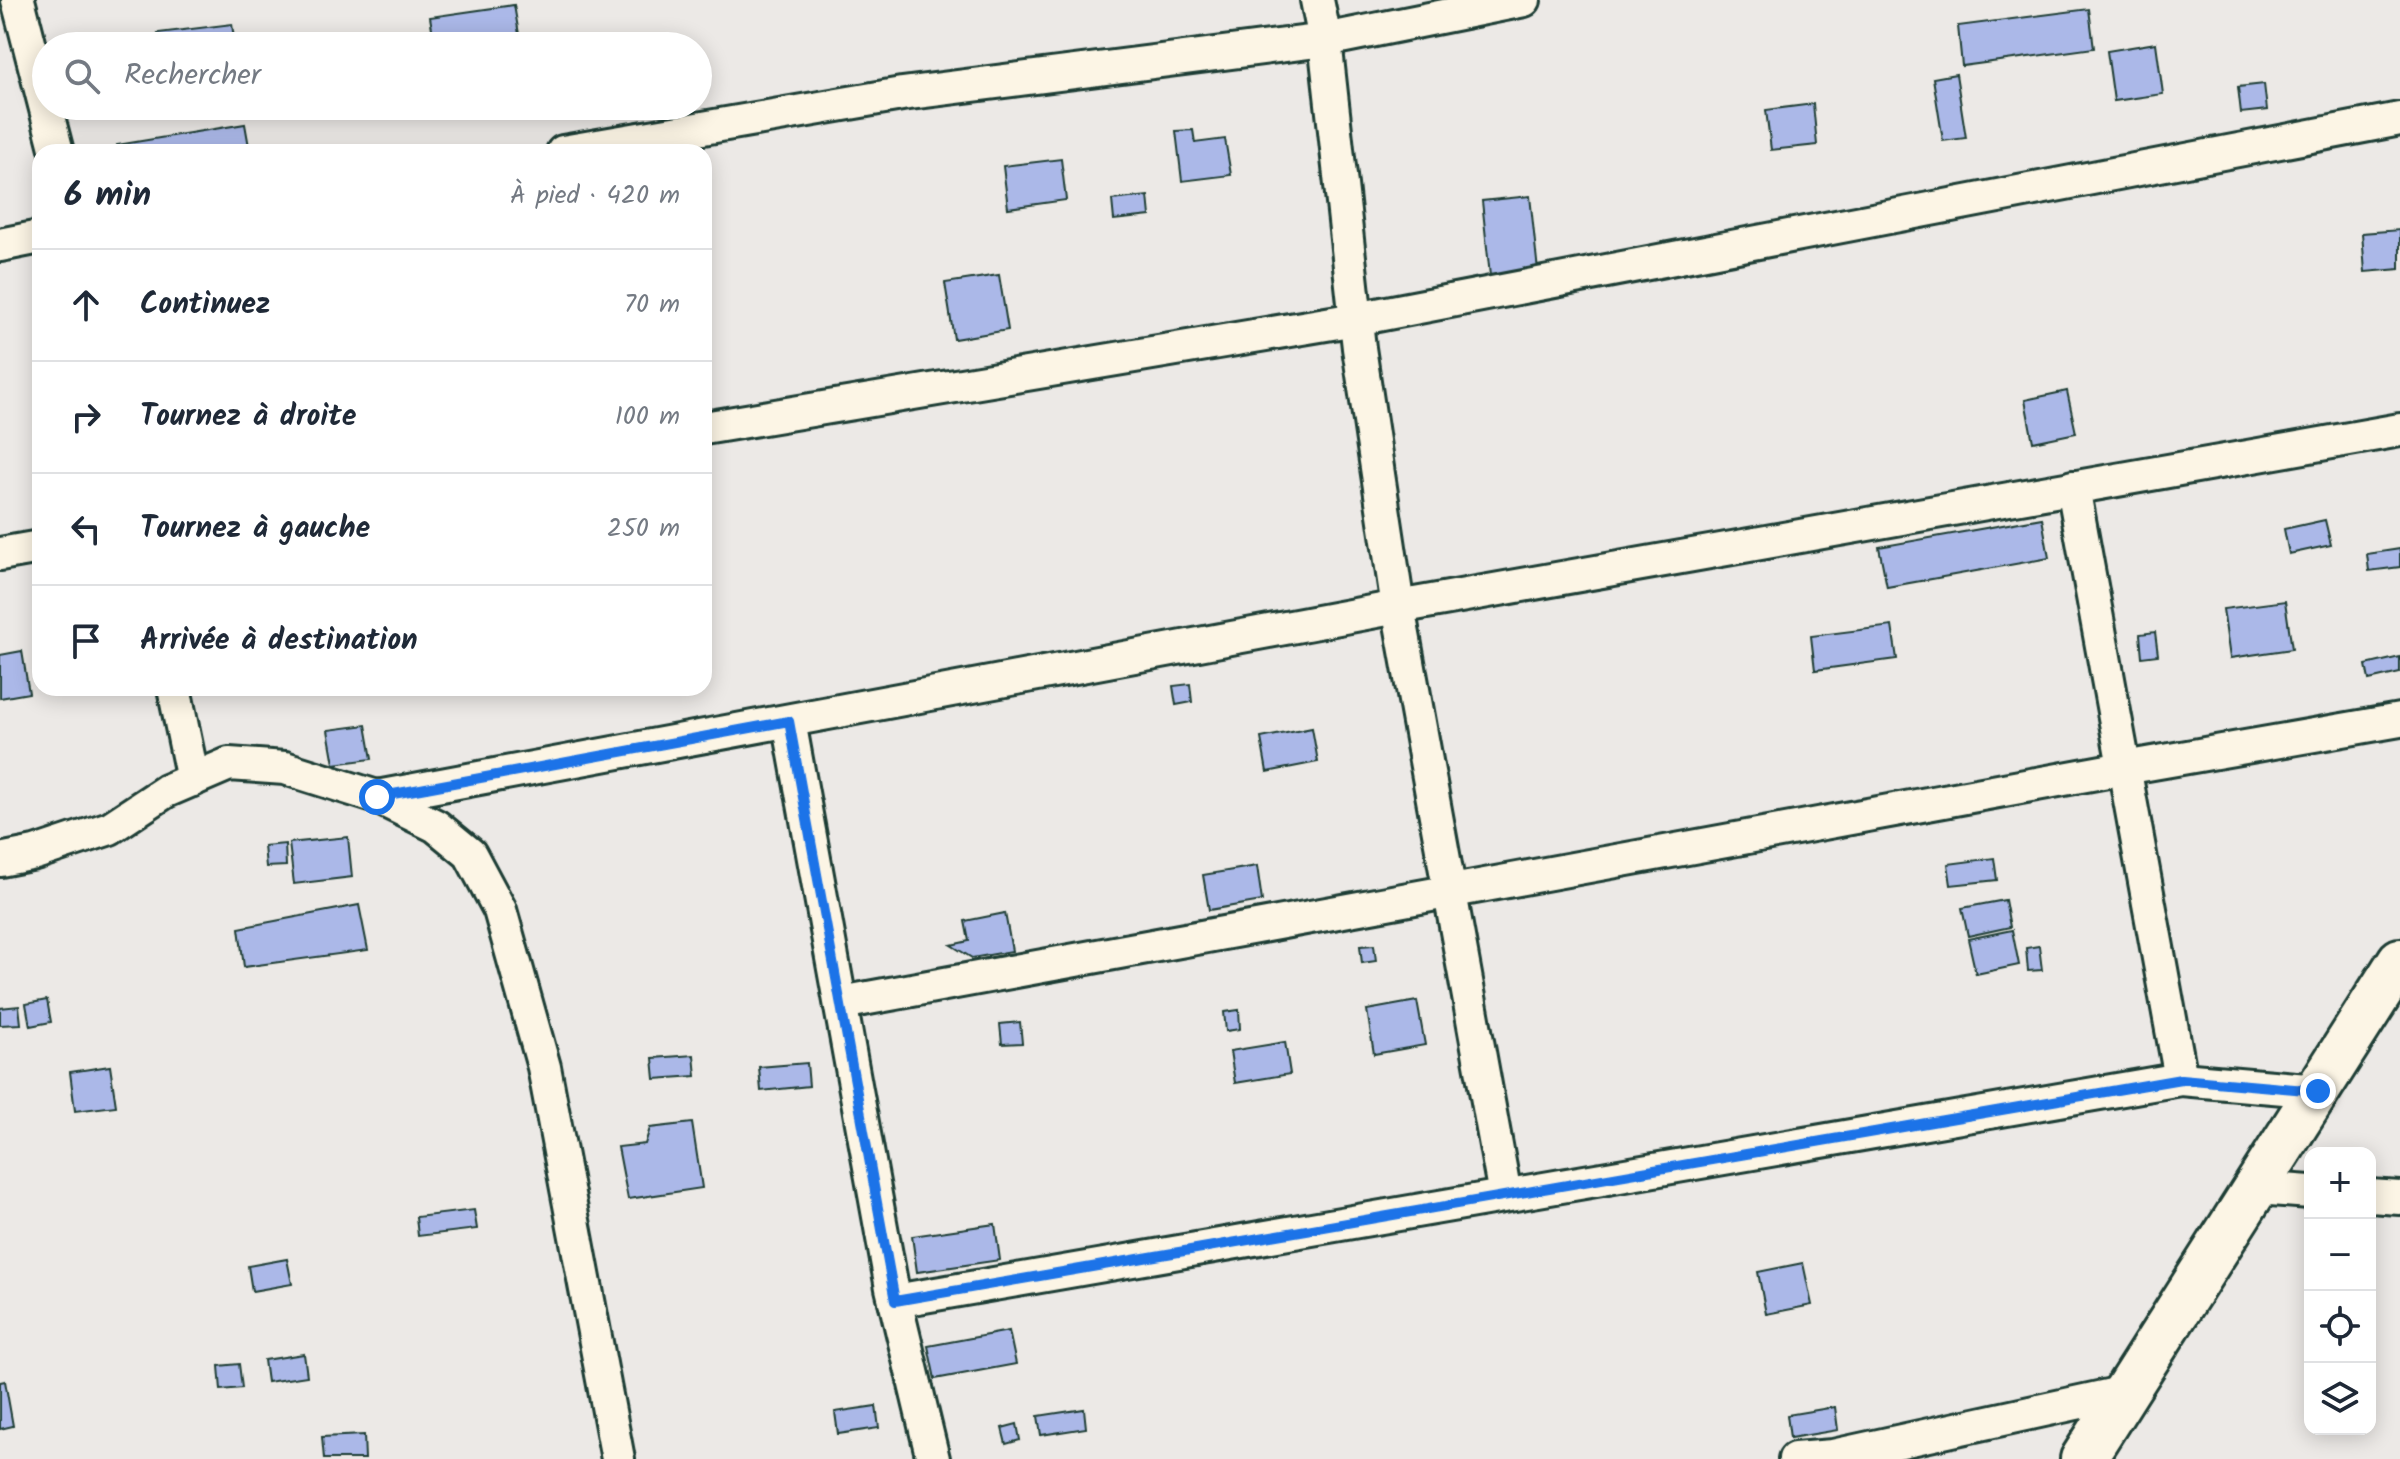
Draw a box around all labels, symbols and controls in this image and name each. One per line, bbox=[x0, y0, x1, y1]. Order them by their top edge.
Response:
search box bbox=[32, 32, 712, 120]
text: Rechercher bbox=[124, 52, 261, 100]
icon: search bbox=[60, 54, 104, 98]
text: 6 min bbox=[64, 169, 151, 223]
text: À pied · 420 m bbox=[510, 175, 680, 217]
text: Continuez bbox=[140, 281, 270, 329]
icon: ahead bbox=[64, 283, 108, 327]
text: 70 m bbox=[624, 284, 680, 326]
text: Tournez à droite bbox=[140, 393, 356, 441]
icon: right bbox=[64, 395, 108, 439]
text: 100 m bbox=[615, 396, 680, 438]
text: Tournez à gauche bbox=[140, 505, 370, 553]
icon: left bbox=[64, 507, 108, 551]
text: 250 m bbox=[607, 508, 680, 550]
text: Arrivée à destination bbox=[140, 617, 418, 665]
icon: arrive bbox=[64, 619, 108, 663]
route start bbox=[359, 779, 395, 815]
route end bbox=[2300, 1073, 2336, 1109]
map controls bbox=[2304, 1147, 2376, 1435]
button: + bbox=[2304, 1147, 2376, 1219]
button: − bbox=[2304, 1219, 2376, 1291]
button: locate bbox=[2304, 1291, 2376, 1363]
button: layers bbox=[2304, 1363, 2376, 1435]

